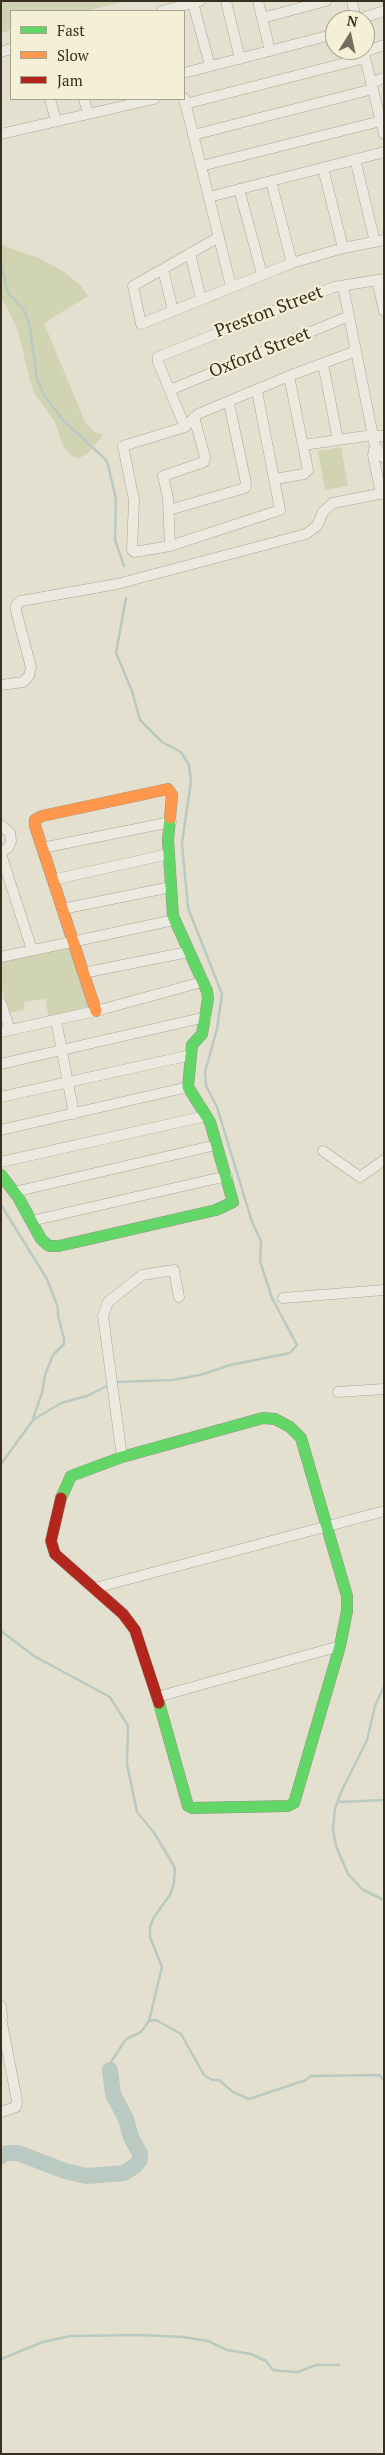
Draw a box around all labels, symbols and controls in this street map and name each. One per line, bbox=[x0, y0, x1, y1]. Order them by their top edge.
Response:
legend bbox=[10, 10, 185, 100]
north arrow bbox=[325, 10, 375, 60]
text: N bbox=[346, 10, 359, 31]
text: Fast bbox=[57, 20, 85, 40]
text: Slow bbox=[57, 45, 89, 65]
text: Jam bbox=[57, 70, 83, 90]
street label: Preston Street bbox=[212, 281, 326, 343]
street label: Oxford Street bbox=[206, 323, 314, 383]

